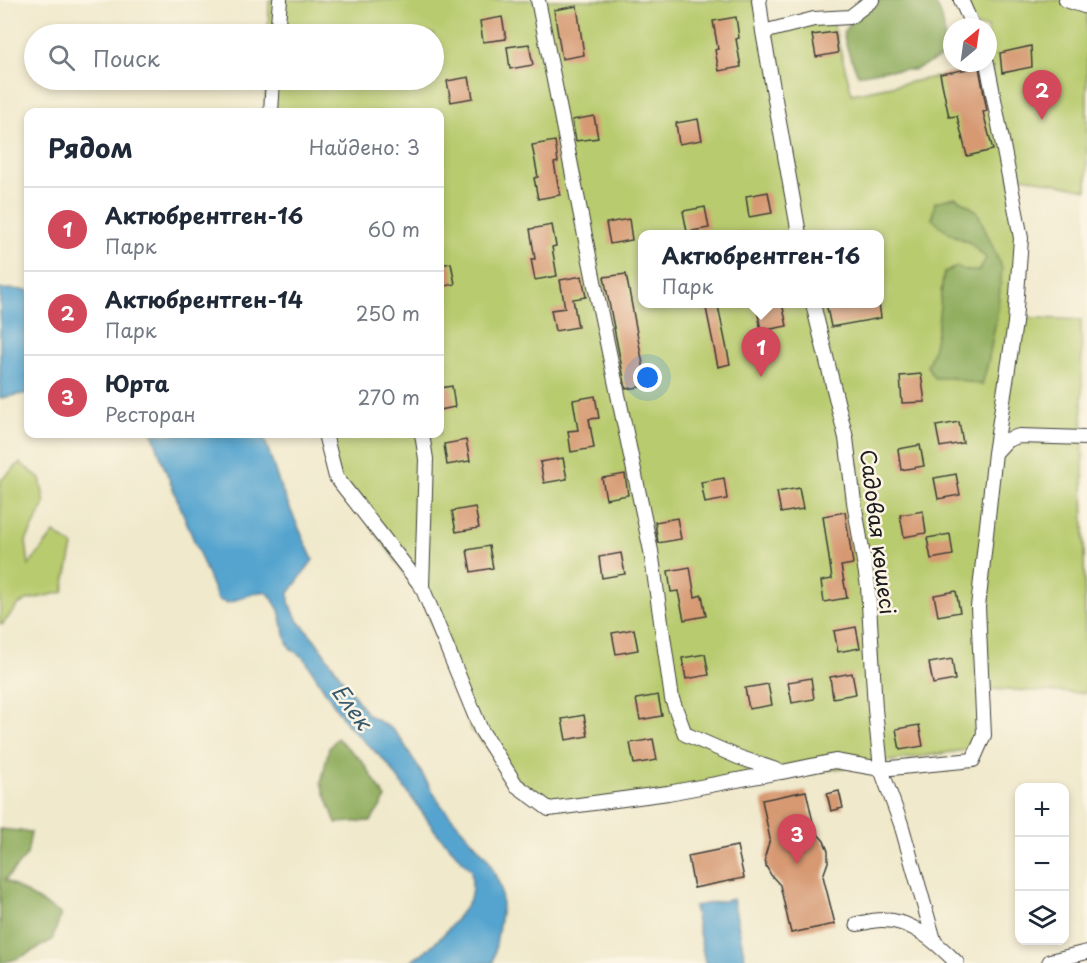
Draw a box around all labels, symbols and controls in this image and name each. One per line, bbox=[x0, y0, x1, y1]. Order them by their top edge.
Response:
north arrow bbox=[943, 18, 997, 72]
search box bbox=[24, 24, 444, 90]
icon: search bbox=[45, 41, 78, 74]
text: Поиск bbox=[93, 41, 160, 74]
pin: 2 bbox=[1022, 70, 1062, 120]
text: Рядом bbox=[48, 128, 133, 167]
text: Найдено: 3 bbox=[309, 132, 420, 162]
text: Актюбрентген-16 bbox=[105, 198, 303, 231]
text: 1 bbox=[63, 214, 72, 244]
text: 60 m bbox=[368, 214, 420, 244]
popup bbox=[638, 230, 884, 308]
text: Парк bbox=[105, 231, 157, 261]
text: Актюбрентген-16 bbox=[662, 238, 860, 271]
text: Парк bbox=[662, 271, 713, 301]
text: Актюбрентген-14 bbox=[105, 282, 303, 315]
text: 2 bbox=[60, 298, 75, 328]
text: 250 m bbox=[356, 298, 420, 328]
text: Парк bbox=[105, 315, 157, 345]
pin: 1 bbox=[742, 328, 780, 377]
your location bbox=[633, 363, 662, 392]
text: Юрта bbox=[105, 366, 169, 399]
text: 3 bbox=[61, 382, 74, 412]
text: 270 m bbox=[357, 382, 420, 412]
text: Ресторан bbox=[105, 399, 196, 429]
street label: Садовая көшесі bbox=[853, 448, 905, 616]
water label: Елек bbox=[325, 676, 382, 737]
map controls bbox=[1015, 783, 1069, 945]
button: + bbox=[1015, 783, 1069, 837]
pin: 3 bbox=[778, 814, 816, 864]
button: − bbox=[1015, 837, 1069, 891]
button: layers bbox=[1015, 891, 1069, 945]

